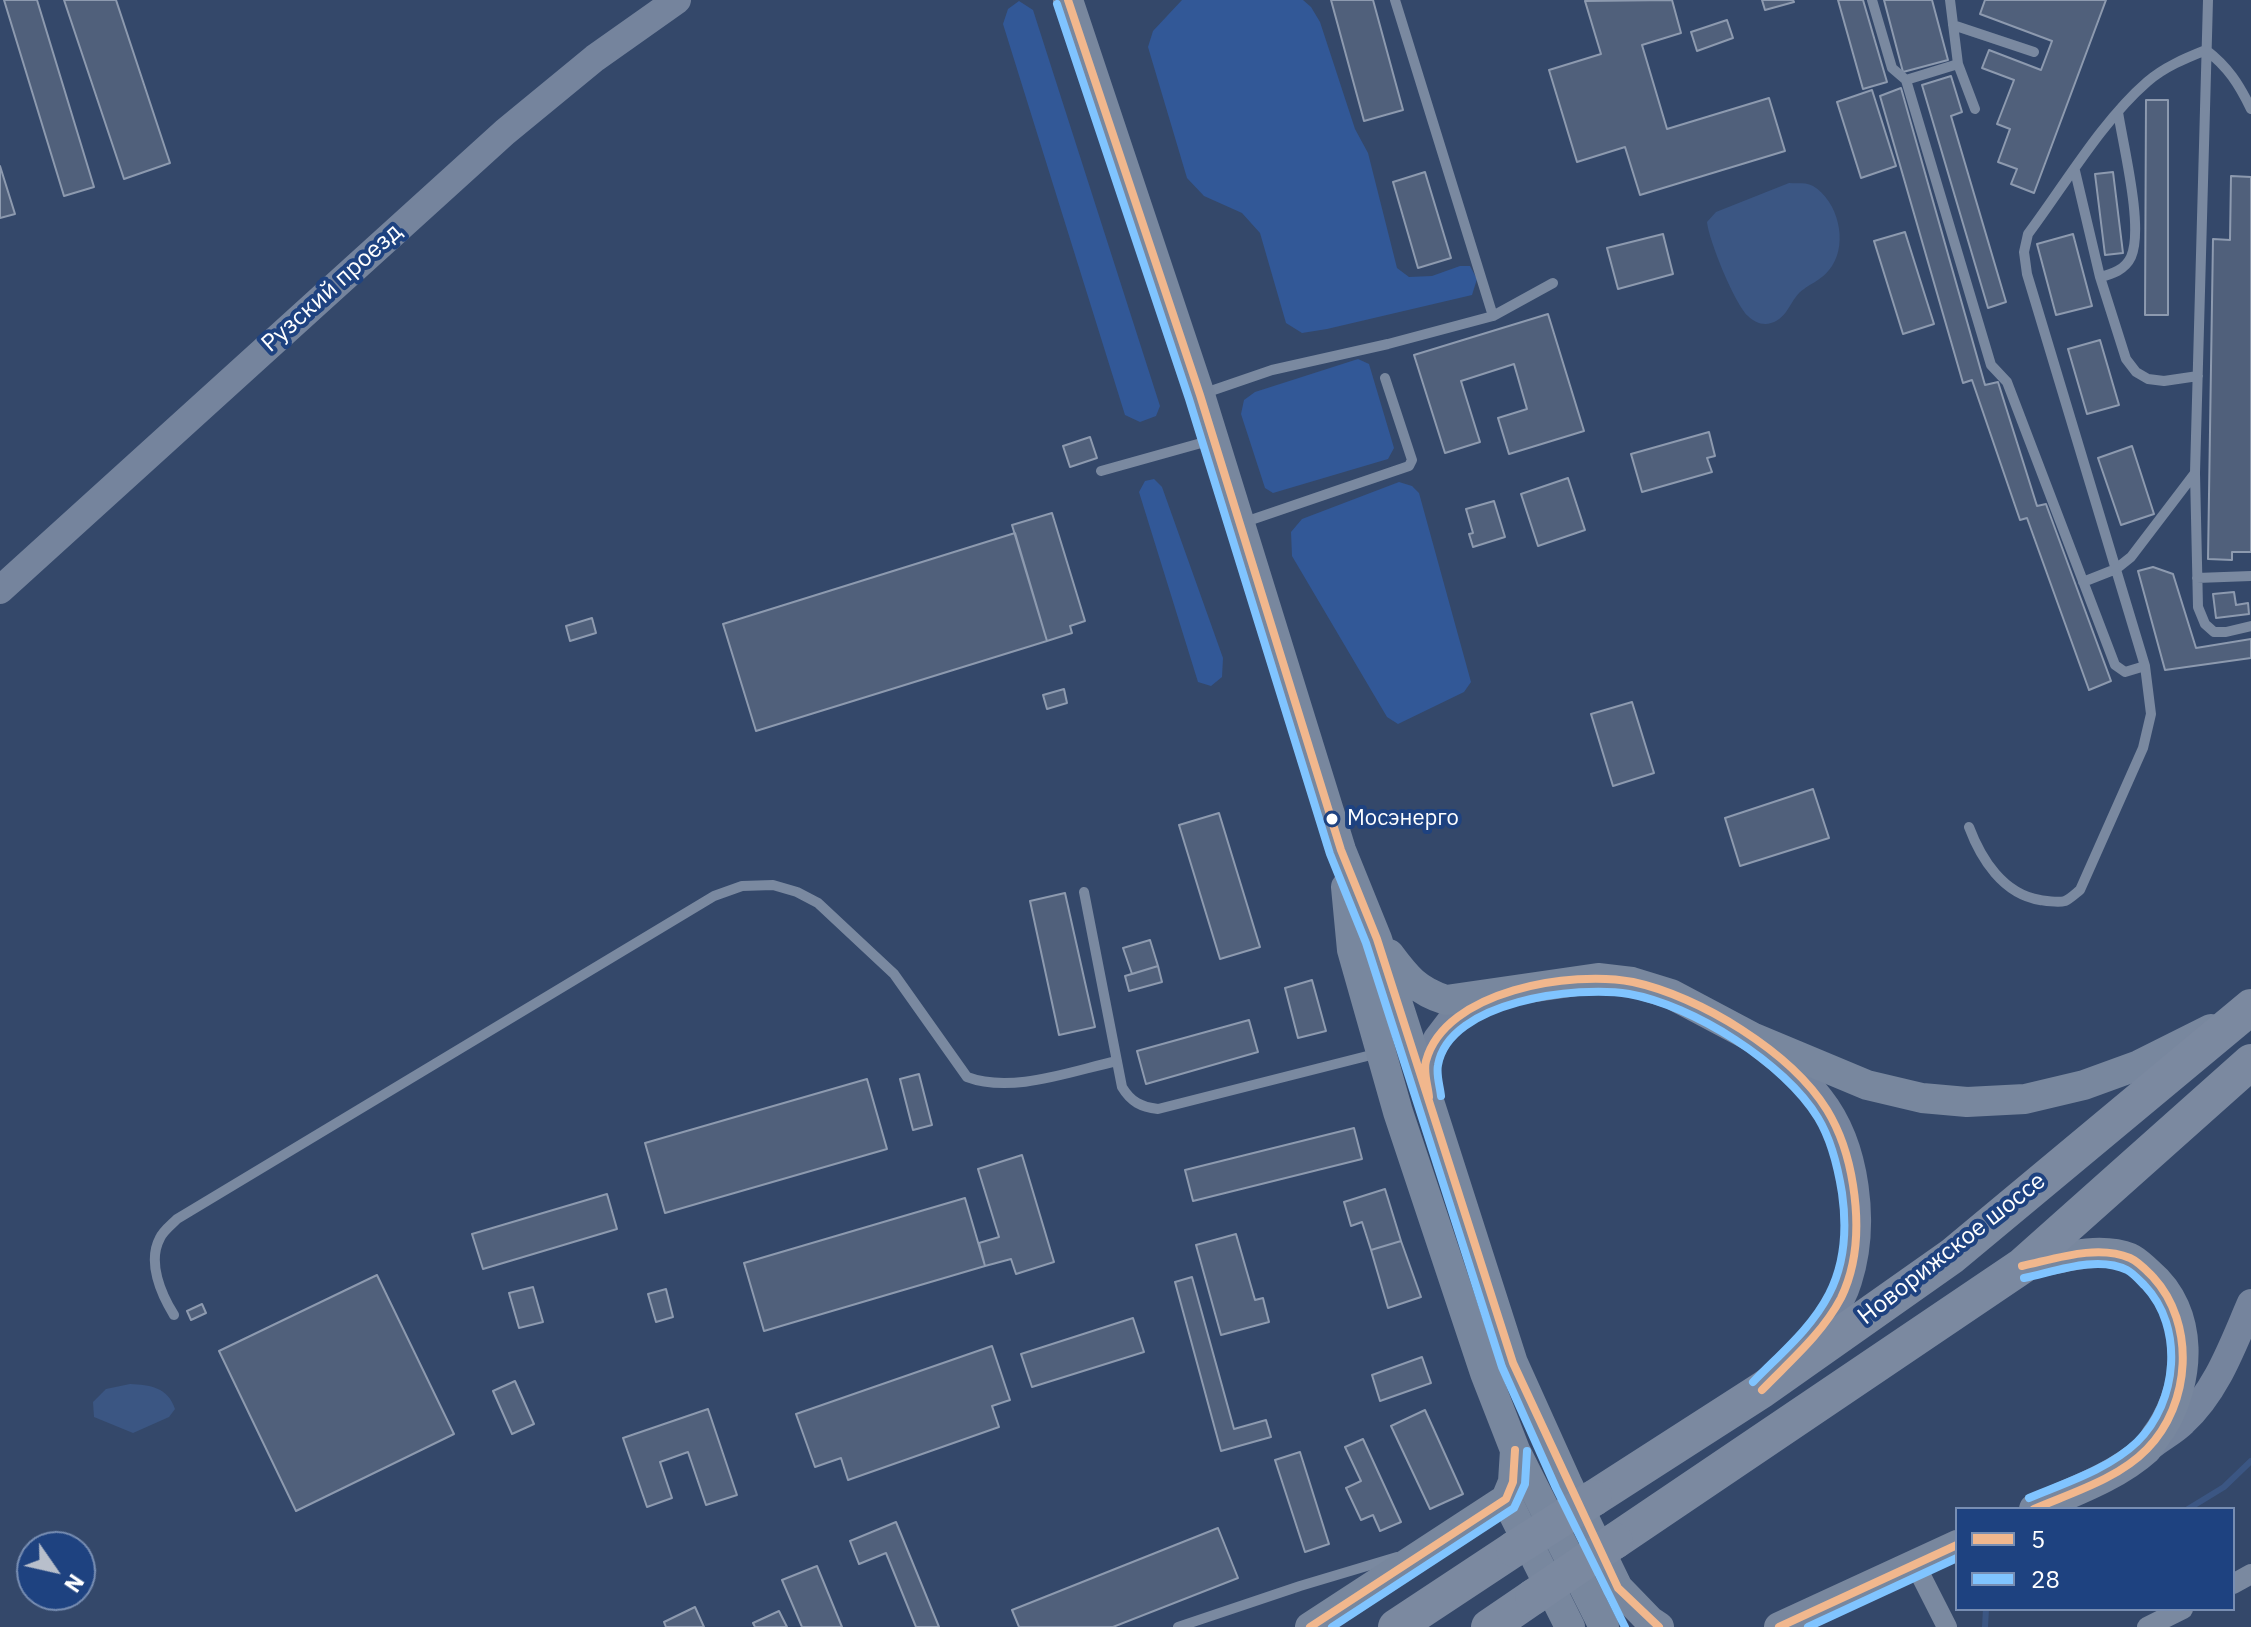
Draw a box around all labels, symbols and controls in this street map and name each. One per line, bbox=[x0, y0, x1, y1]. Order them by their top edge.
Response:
street label: Рузский проезд bbox=[256, 218, 408, 358]
place label: Мосэнерго bbox=[1347, 806, 1459, 832]
marker: Мосэнерго bbox=[1324, 811, 1340, 827]
street label: Новорижское шоссе bbox=[1852, 1167, 2052, 1331]
legend bbox=[1955, 1507, 2235, 1611]
text: 5 bbox=[2031, 1523, 2045, 1555]
north arrow bbox=[16, 1531, 96, 1611]
text: 28 bbox=[2031, 1563, 2060, 1595]
text: N bbox=[58, 1569, 91, 1598]

